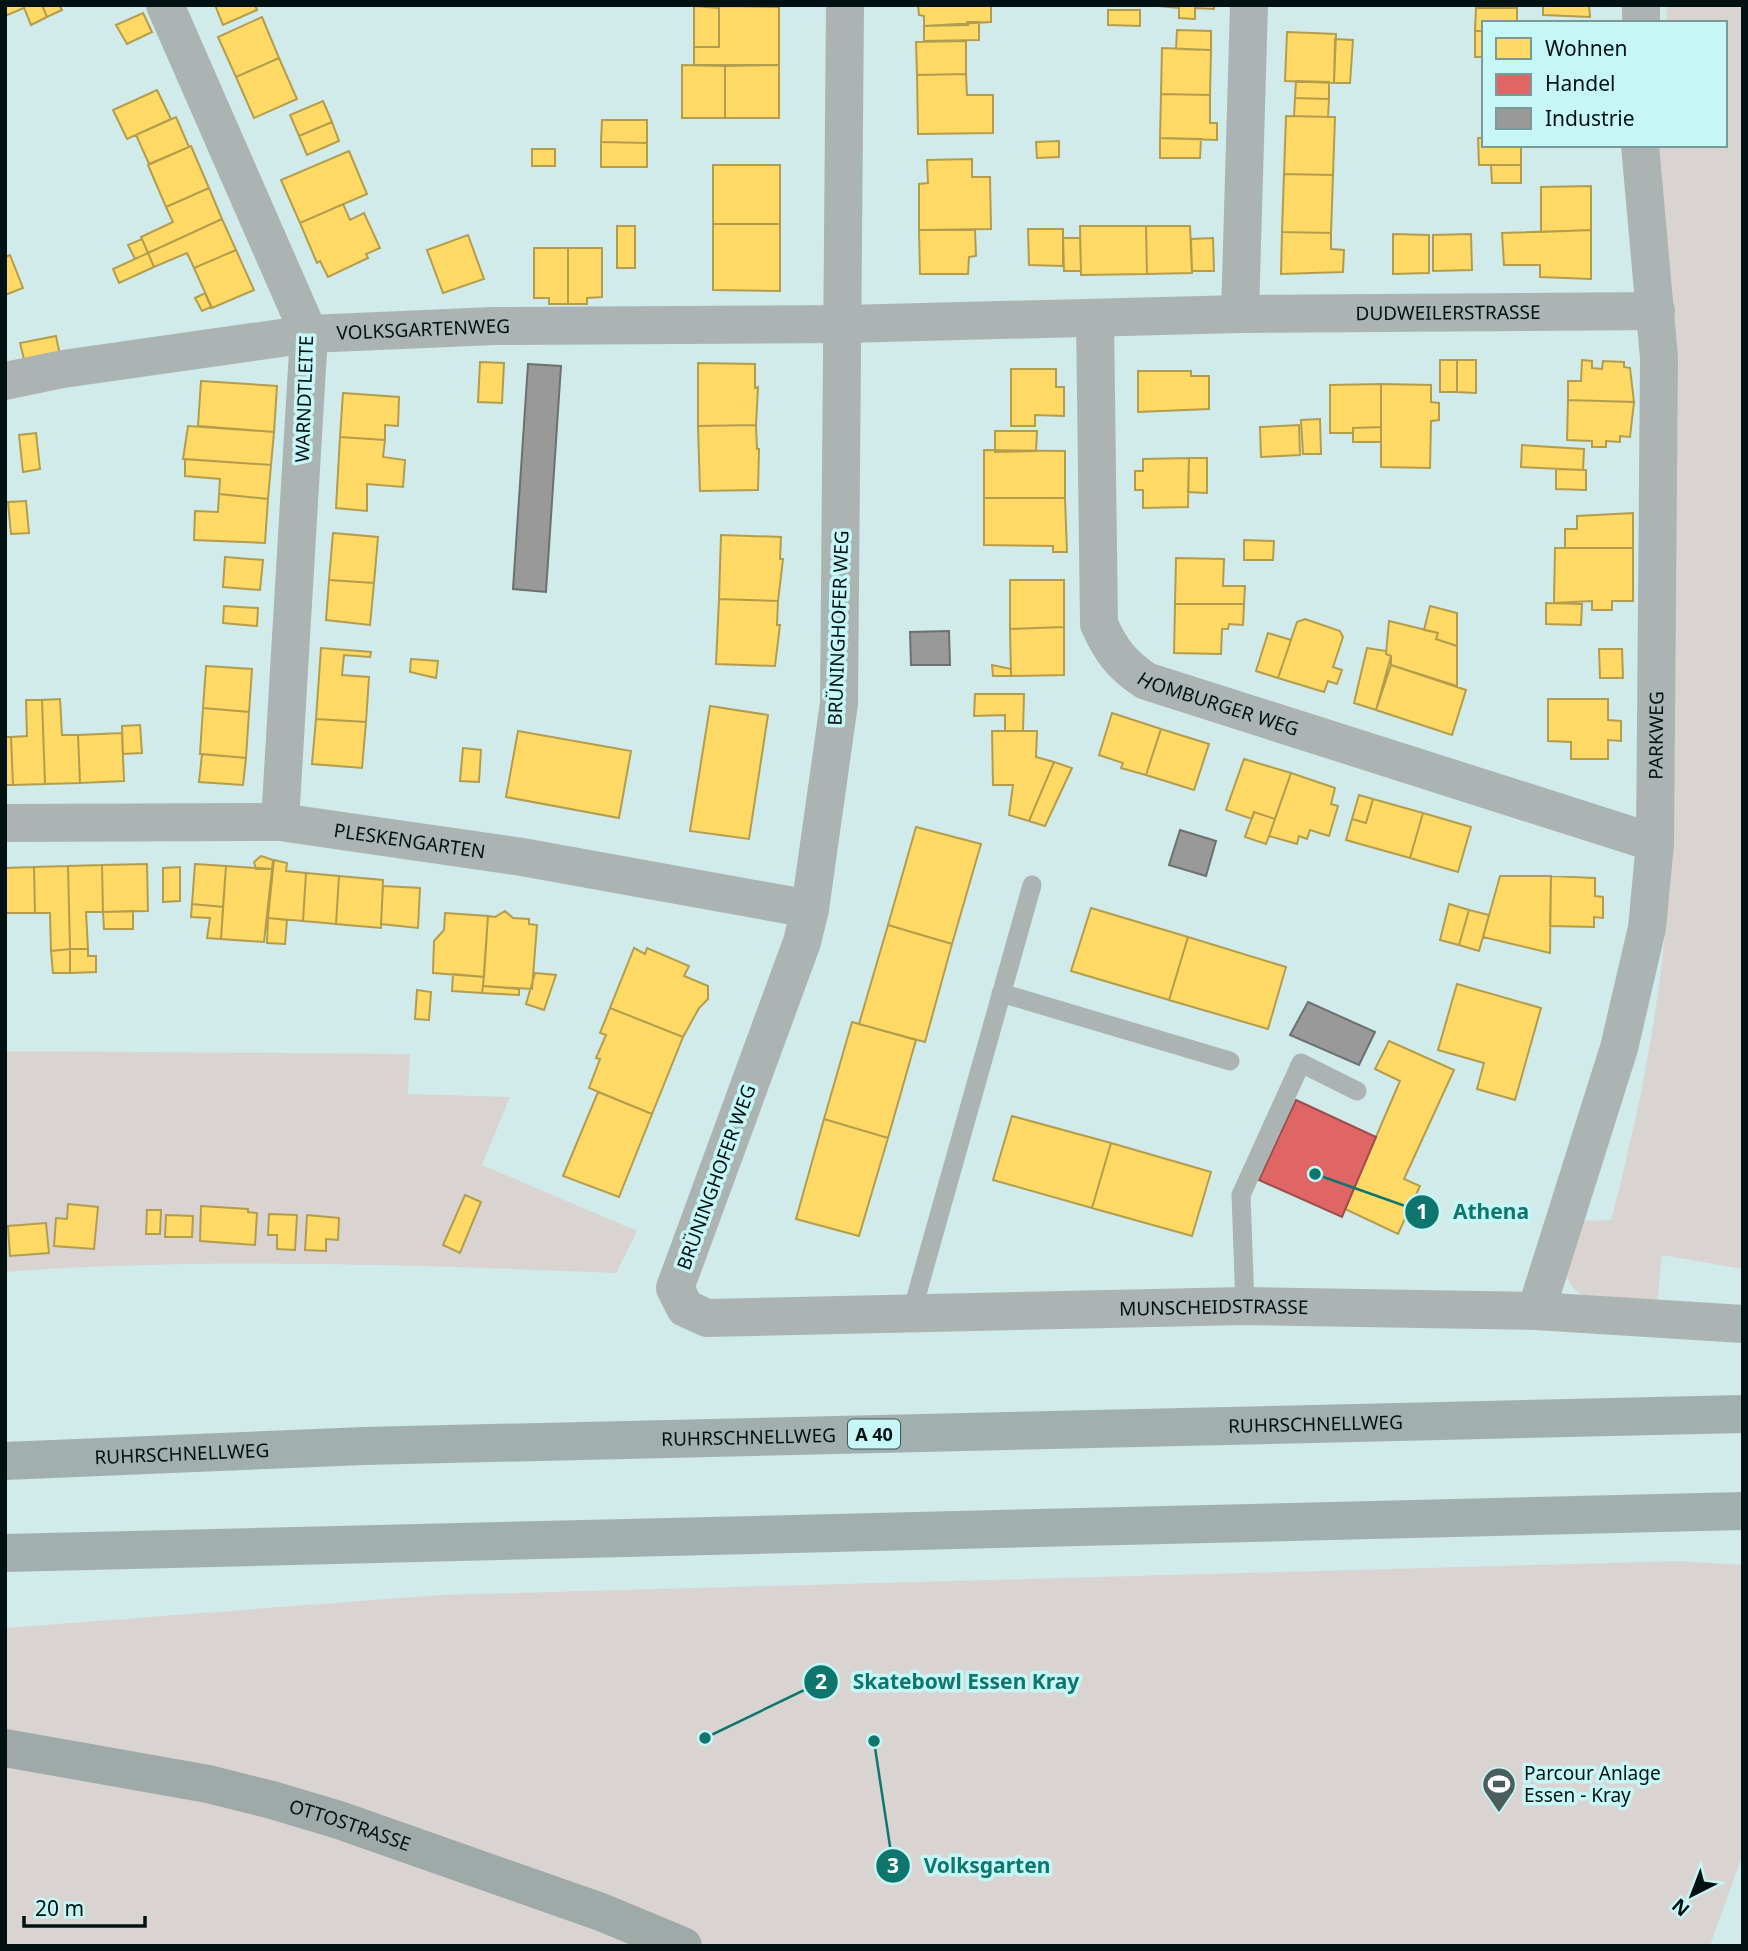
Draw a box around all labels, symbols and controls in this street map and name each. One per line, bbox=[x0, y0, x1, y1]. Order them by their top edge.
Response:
legend bbox=[1482, 21, 1727, 147]
text: Wohnen bbox=[1545, 34, 1628, 62]
text: Handel bbox=[1545, 69, 1616, 97]
text: Industrie bbox=[1545, 104, 1635, 132]
street label: DUDWEILERSTRASSE bbox=[1355, 299, 1541, 326]
street label: VOLKSGARTENWEG bbox=[336, 313, 510, 346]
street label: WARNDTLEITE bbox=[289, 335, 319, 463]
street label: BRÜNINGHOFER WEG bbox=[822, 530, 854, 726]
street label: HOMBURGER WEG bbox=[1132, 666, 1302, 742]
street label: PARKWEG bbox=[1643, 691, 1669, 780]
street label: PLESKENGARTEN bbox=[332, 817, 487, 865]
street label: BRÜNINGHOFER WEG bbox=[670, 1081, 762, 1273]
callout: Athena bbox=[1404, 1191, 1543, 1233]
text: 1 bbox=[1416, 1197, 1428, 1225]
text: Athena bbox=[1453, 1197, 1529, 1225]
street label: MUNSCHEIDSTRASSE bbox=[1119, 1293, 1309, 1322]
street label: RUHRSCHNELLWEG bbox=[1228, 1409, 1403, 1439]
road number: A 40 bbox=[848, 1420, 900, 1448]
street label: RUHRSCHNELLWEG bbox=[661, 1422, 836, 1452]
street label: RUHRSCHNELLWEG bbox=[94, 1437, 270, 1470]
callout: Skatebowl Essen Kray bbox=[803, 1661, 1093, 1703]
text: 2 bbox=[815, 1667, 827, 1695]
text: Skatebowl Essen Kray bbox=[853, 1667, 1079, 1695]
place label: Parcour Anlage Essen - Kray bbox=[1524, 1760, 1661, 1808]
sports icon: Parcour Anlage Essen - Kray bbox=[1480, 1765, 1518, 1814]
street label: OTTOSTRASSE bbox=[286, 1793, 414, 1857]
callout: Volksgarten bbox=[875, 1845, 1065, 1887]
text: 3 bbox=[887, 1851, 899, 1879]
text: Volksgarten bbox=[924, 1851, 1050, 1879]
north arrow bbox=[1657, 1860, 1727, 1930]
scale bar bbox=[24, 1884, 145, 1928]
text: N bbox=[1666, 1893, 1695, 1922]
text: 20 m bbox=[35, 1894, 84, 1922]

